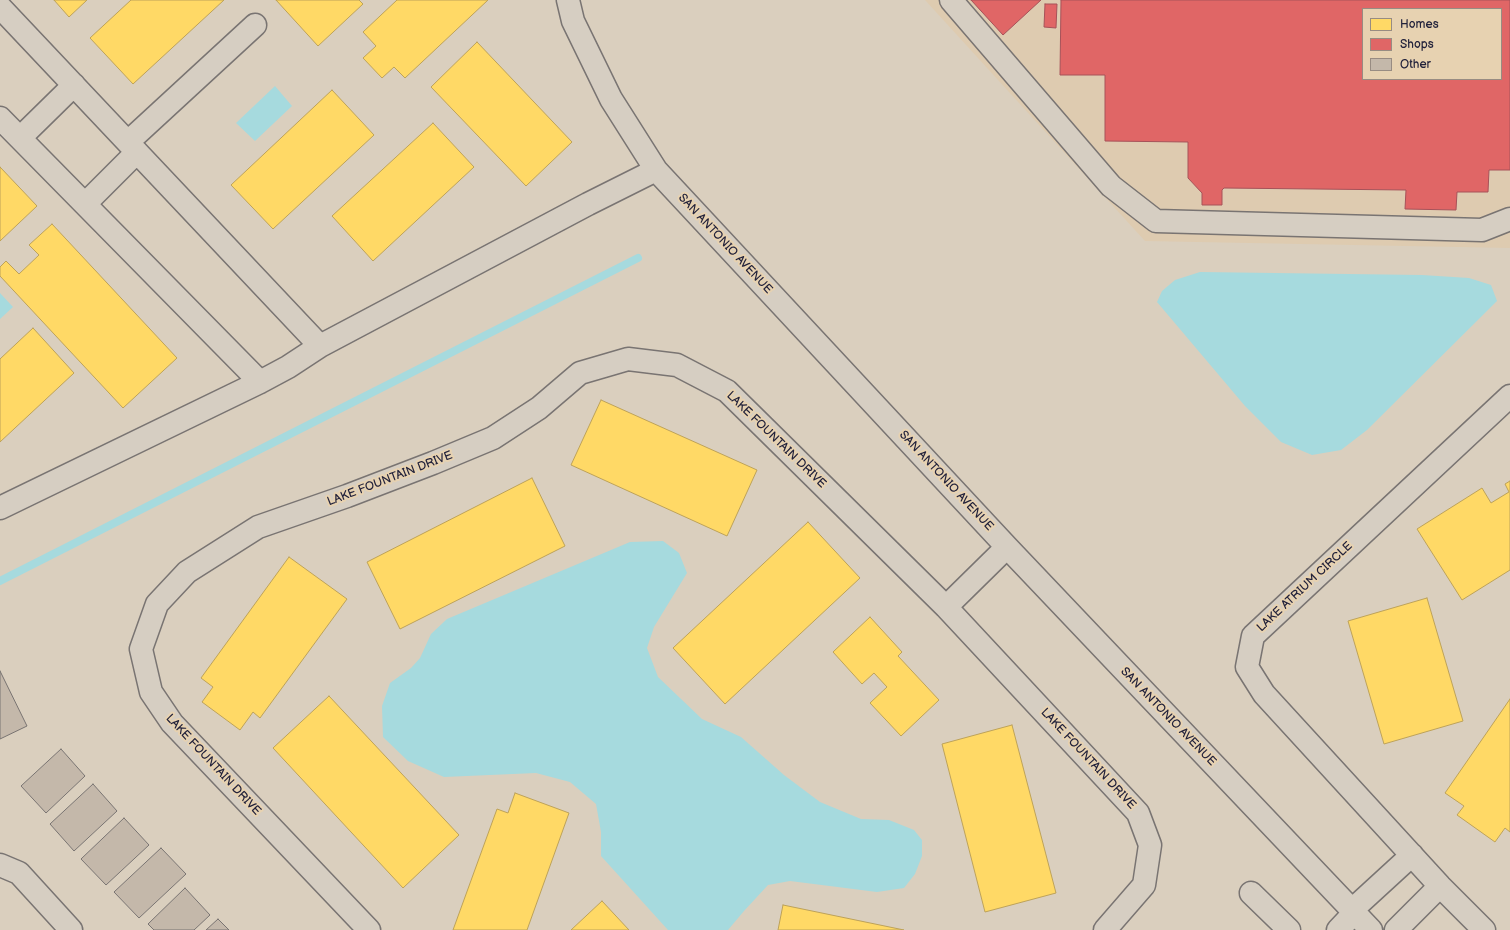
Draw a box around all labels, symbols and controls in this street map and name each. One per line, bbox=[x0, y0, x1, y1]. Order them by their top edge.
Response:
legend bbox=[1362, 8, 1502, 80]
text: Homes bbox=[1400, 17, 1439, 32]
text: Shops bbox=[1400, 37, 1434, 52]
text: Other bbox=[1400, 57, 1431, 72]
street label: SAN ANTONIO AVENUE bbox=[675, 191, 775, 297]
street label: LAKE FOUNTAIN DRIVE bbox=[723, 389, 829, 491]
street label: SAN ANTONIO AVENUE bbox=[896, 428, 996, 534]
street label: LAKE FOUNTAIN DRIVE bbox=[325, 448, 455, 510]
street label: LAKE ATRIUM CIRCLE bbox=[1254, 539, 1356, 635]
street label: SAN ANTONIO AVENUE bbox=[1117, 665, 1219, 769]
street label: LAKE FOUNTAIN DRIVE bbox=[1037, 706, 1139, 812]
street label: LAKE FOUNTAIN DRIVE bbox=[162, 712, 264, 818]

